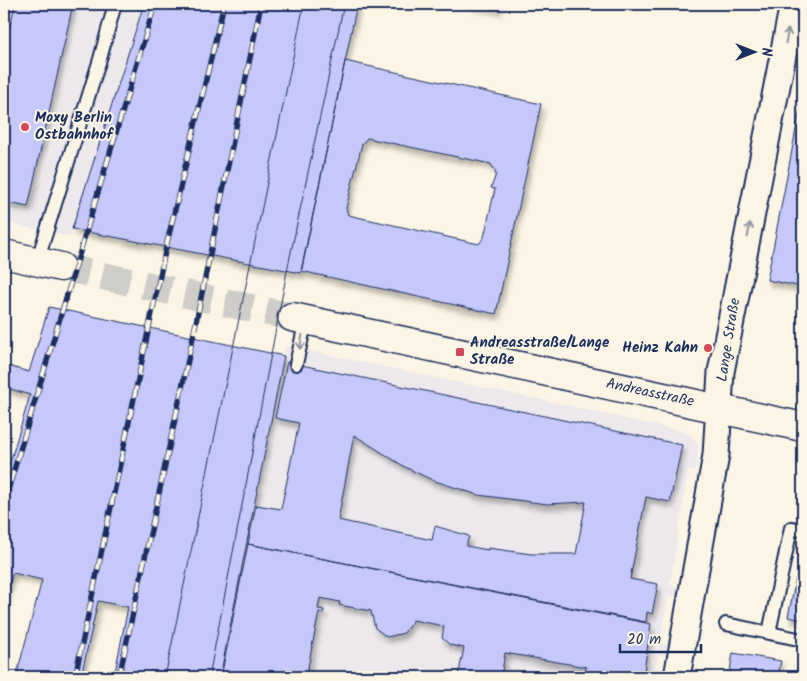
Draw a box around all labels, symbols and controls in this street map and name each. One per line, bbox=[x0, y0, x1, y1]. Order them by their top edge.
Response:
north arrow bbox=[730, 28, 780, 78]
one-way arrow bbox=[782, 29, 792, 45]
text: N bbox=[755, 48, 777, 57]
place label: Moxy Berlin Ostbahnhof bbox=[35, 106, 114, 147]
marker: Moxy Berlin Ostbahnhof bbox=[19, 121, 31, 133]
one-way arrow bbox=[745, 222, 754, 238]
street label: Lange Straße bbox=[711, 296, 747, 384]
place label: Andreasstraße/Lange Straße bbox=[470, 331, 610, 372]
one-way arrow bbox=[296, 333, 306, 349]
place label: Heinz Kahn bbox=[622, 336, 698, 360]
marker: Heinz Kahn bbox=[702, 342, 714, 354]
marker: Andreasstraße/Lange Straße bbox=[454, 346, 466, 358]
street label: Andreasstraße bbox=[604, 372, 696, 414]
scale bar bbox=[620, 621, 701, 653]
text: 20 m bbox=[627, 628, 661, 652]

